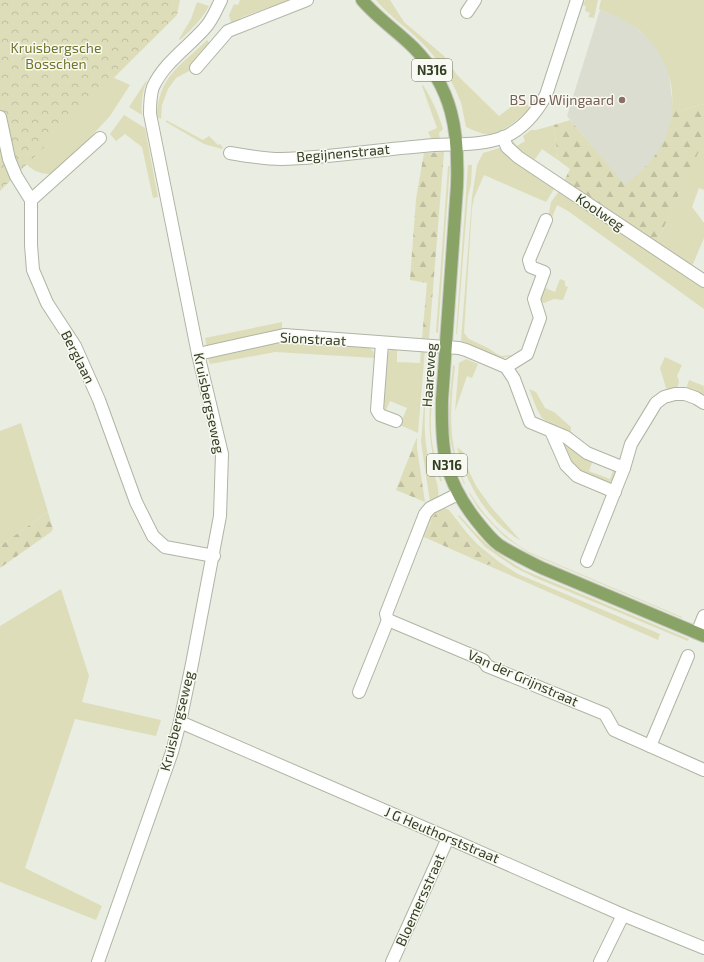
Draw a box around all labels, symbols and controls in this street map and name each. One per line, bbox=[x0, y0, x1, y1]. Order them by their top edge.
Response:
park label: Kruisbergsche Bosschen bbox=[11, 39, 101, 72]
road number: N316 bbox=[412, 59, 452, 81]
place label: BS De Wijngaard bbox=[510, 91, 614, 108]
marker: BS De Wijngaard bbox=[617, 95, 627, 105]
street label: Begijnenstraat bbox=[296, 140, 390, 165]
street label: Koolweg bbox=[573, 189, 628, 234]
street label: Berglaan bbox=[58, 327, 99, 386]
street label: Sionstraat bbox=[280, 328, 347, 349]
street label: Haareweg bbox=[418, 342, 439, 408]
street label: Kruisbergseweg bbox=[190, 351, 229, 455]
road number: N316 bbox=[427, 454, 467, 476]
street label: Van der Grijnstraat bbox=[465, 646, 581, 710]
street label: Kruisbergseweg bbox=[156, 669, 197, 773]
street label: J G Heuthorststraat bbox=[382, 803, 502, 866]
street label: Bloemersstraat bbox=[392, 851, 448, 949]

